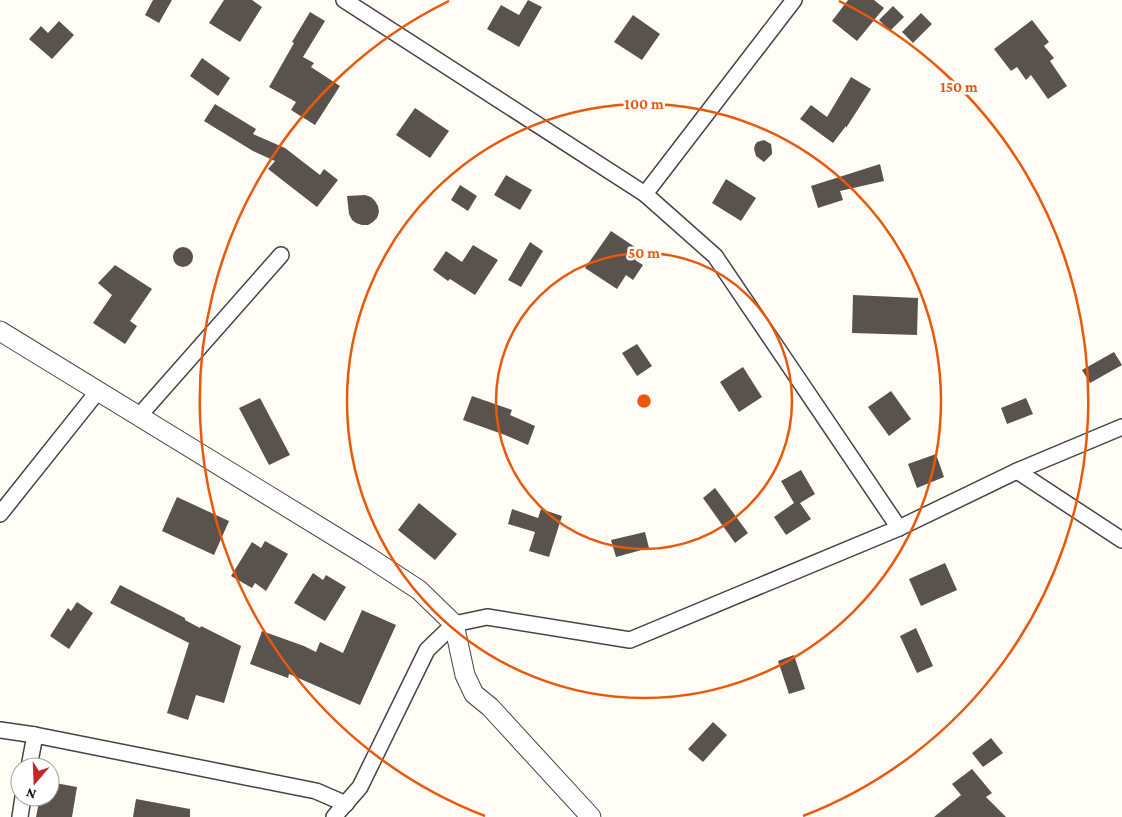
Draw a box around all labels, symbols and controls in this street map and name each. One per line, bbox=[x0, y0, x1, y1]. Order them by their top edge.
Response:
text: 150 m bbox=[940, 79, 978, 95]
text: 100 m bbox=[624, 96, 664, 112]
text: 50 m bbox=[628, 245, 660, 261]
centre of rings bbox=[635, 392, 653, 410]
north arrow bbox=[10, 757, 60, 807]
text: N bbox=[23, 785, 38, 803]

